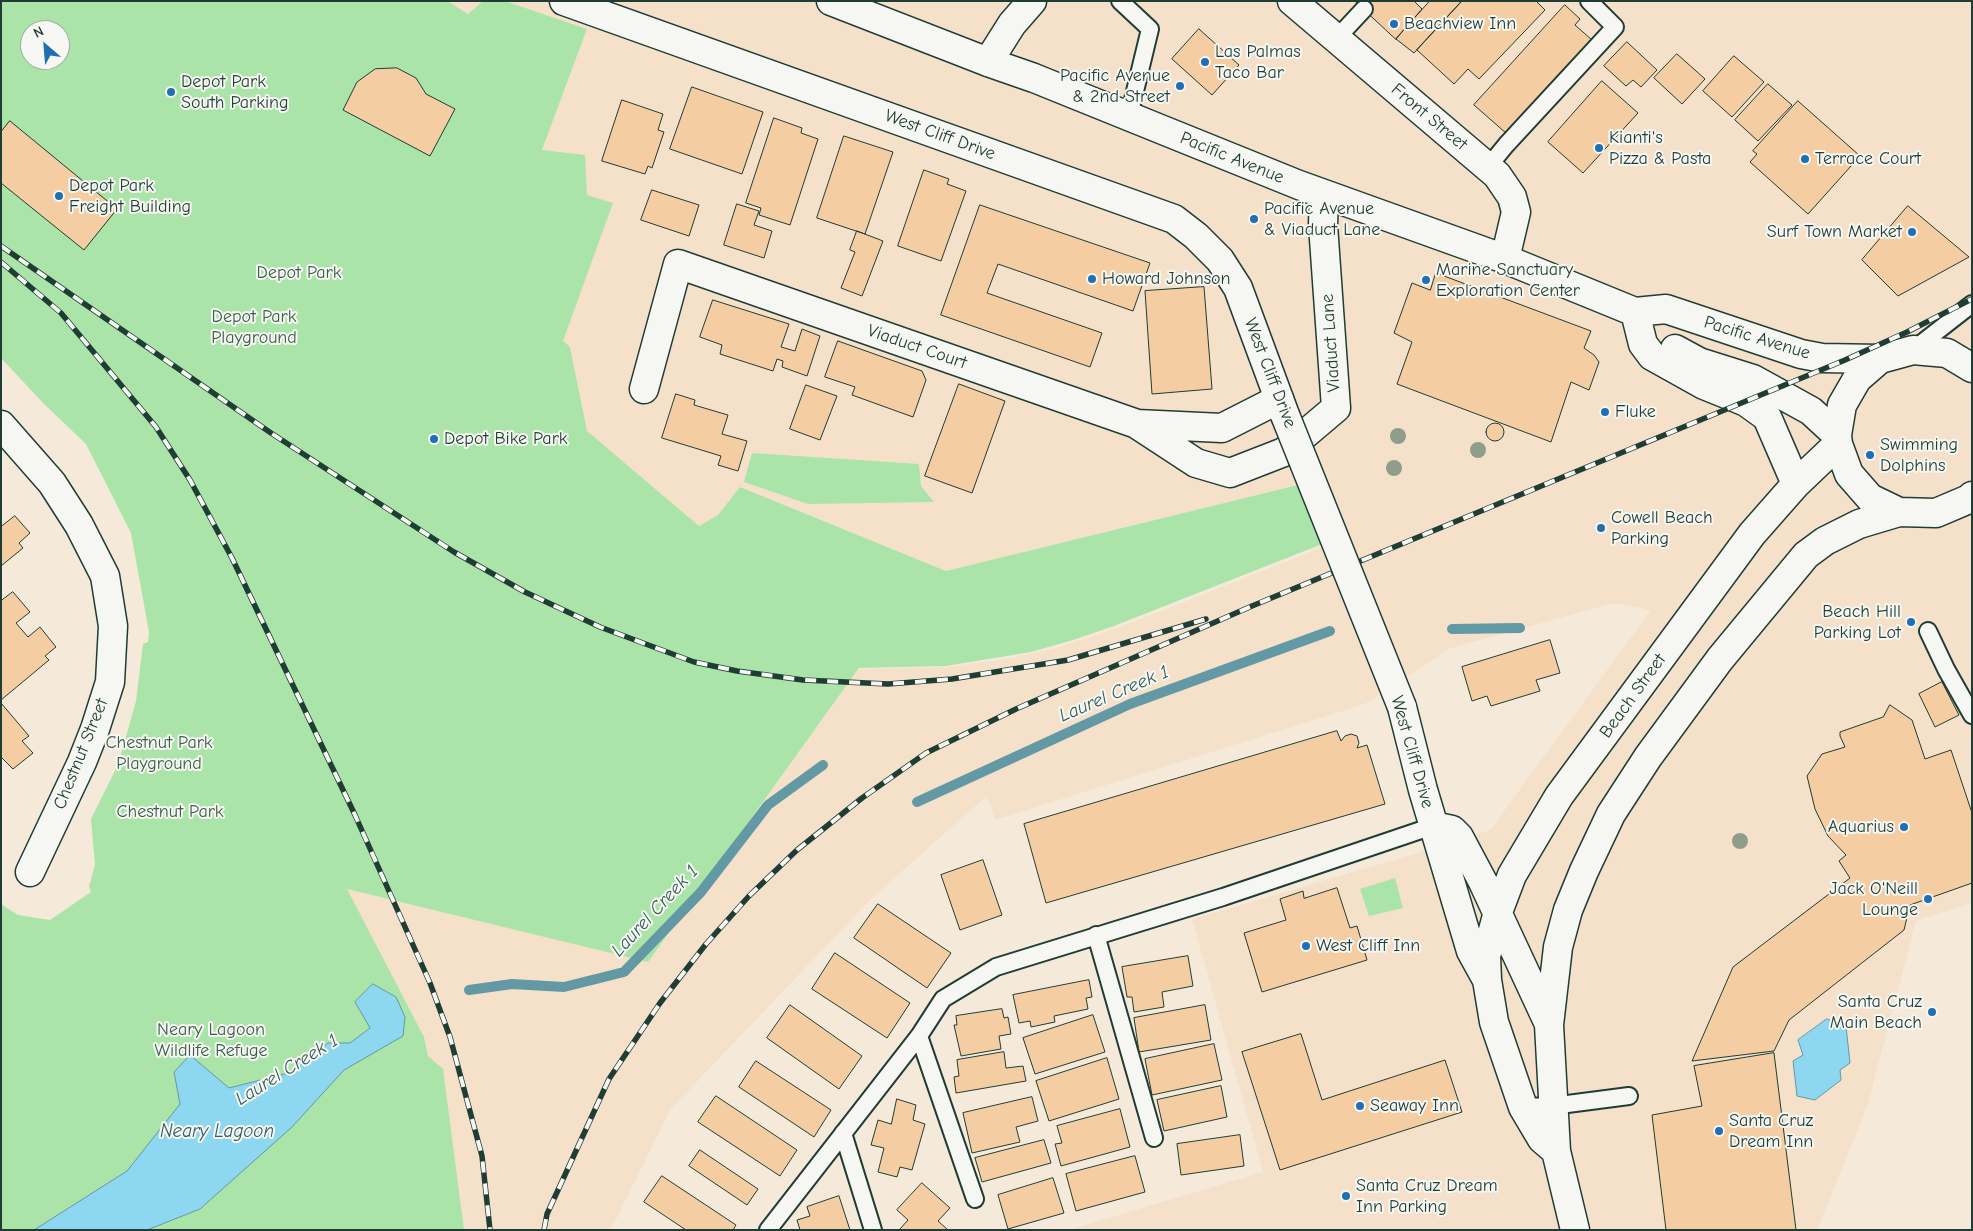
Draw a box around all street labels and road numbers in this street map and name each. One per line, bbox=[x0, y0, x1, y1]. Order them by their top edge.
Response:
street label: Front Street bbox=[1386, 79, 1472, 155]
street label: West Cliff Drive bbox=[882, 105, 998, 165]
street label: Pacific Avenue bbox=[1177, 127, 1287, 189]
street label: Viaduct Lane bbox=[1317, 293, 1345, 393]
street label: Pacific Avenue bbox=[1701, 312, 1813, 364]
street label: West Cliff Drive bbox=[1239, 315, 1301, 431]
street label: Viaduct Court bbox=[864, 320, 970, 374]
street label: Beach Street bbox=[1595, 650, 1671, 742]
street label: West Cliff Drive bbox=[1386, 693, 1438, 811]
street label: Chestnut Street bbox=[49, 695, 113, 813]

